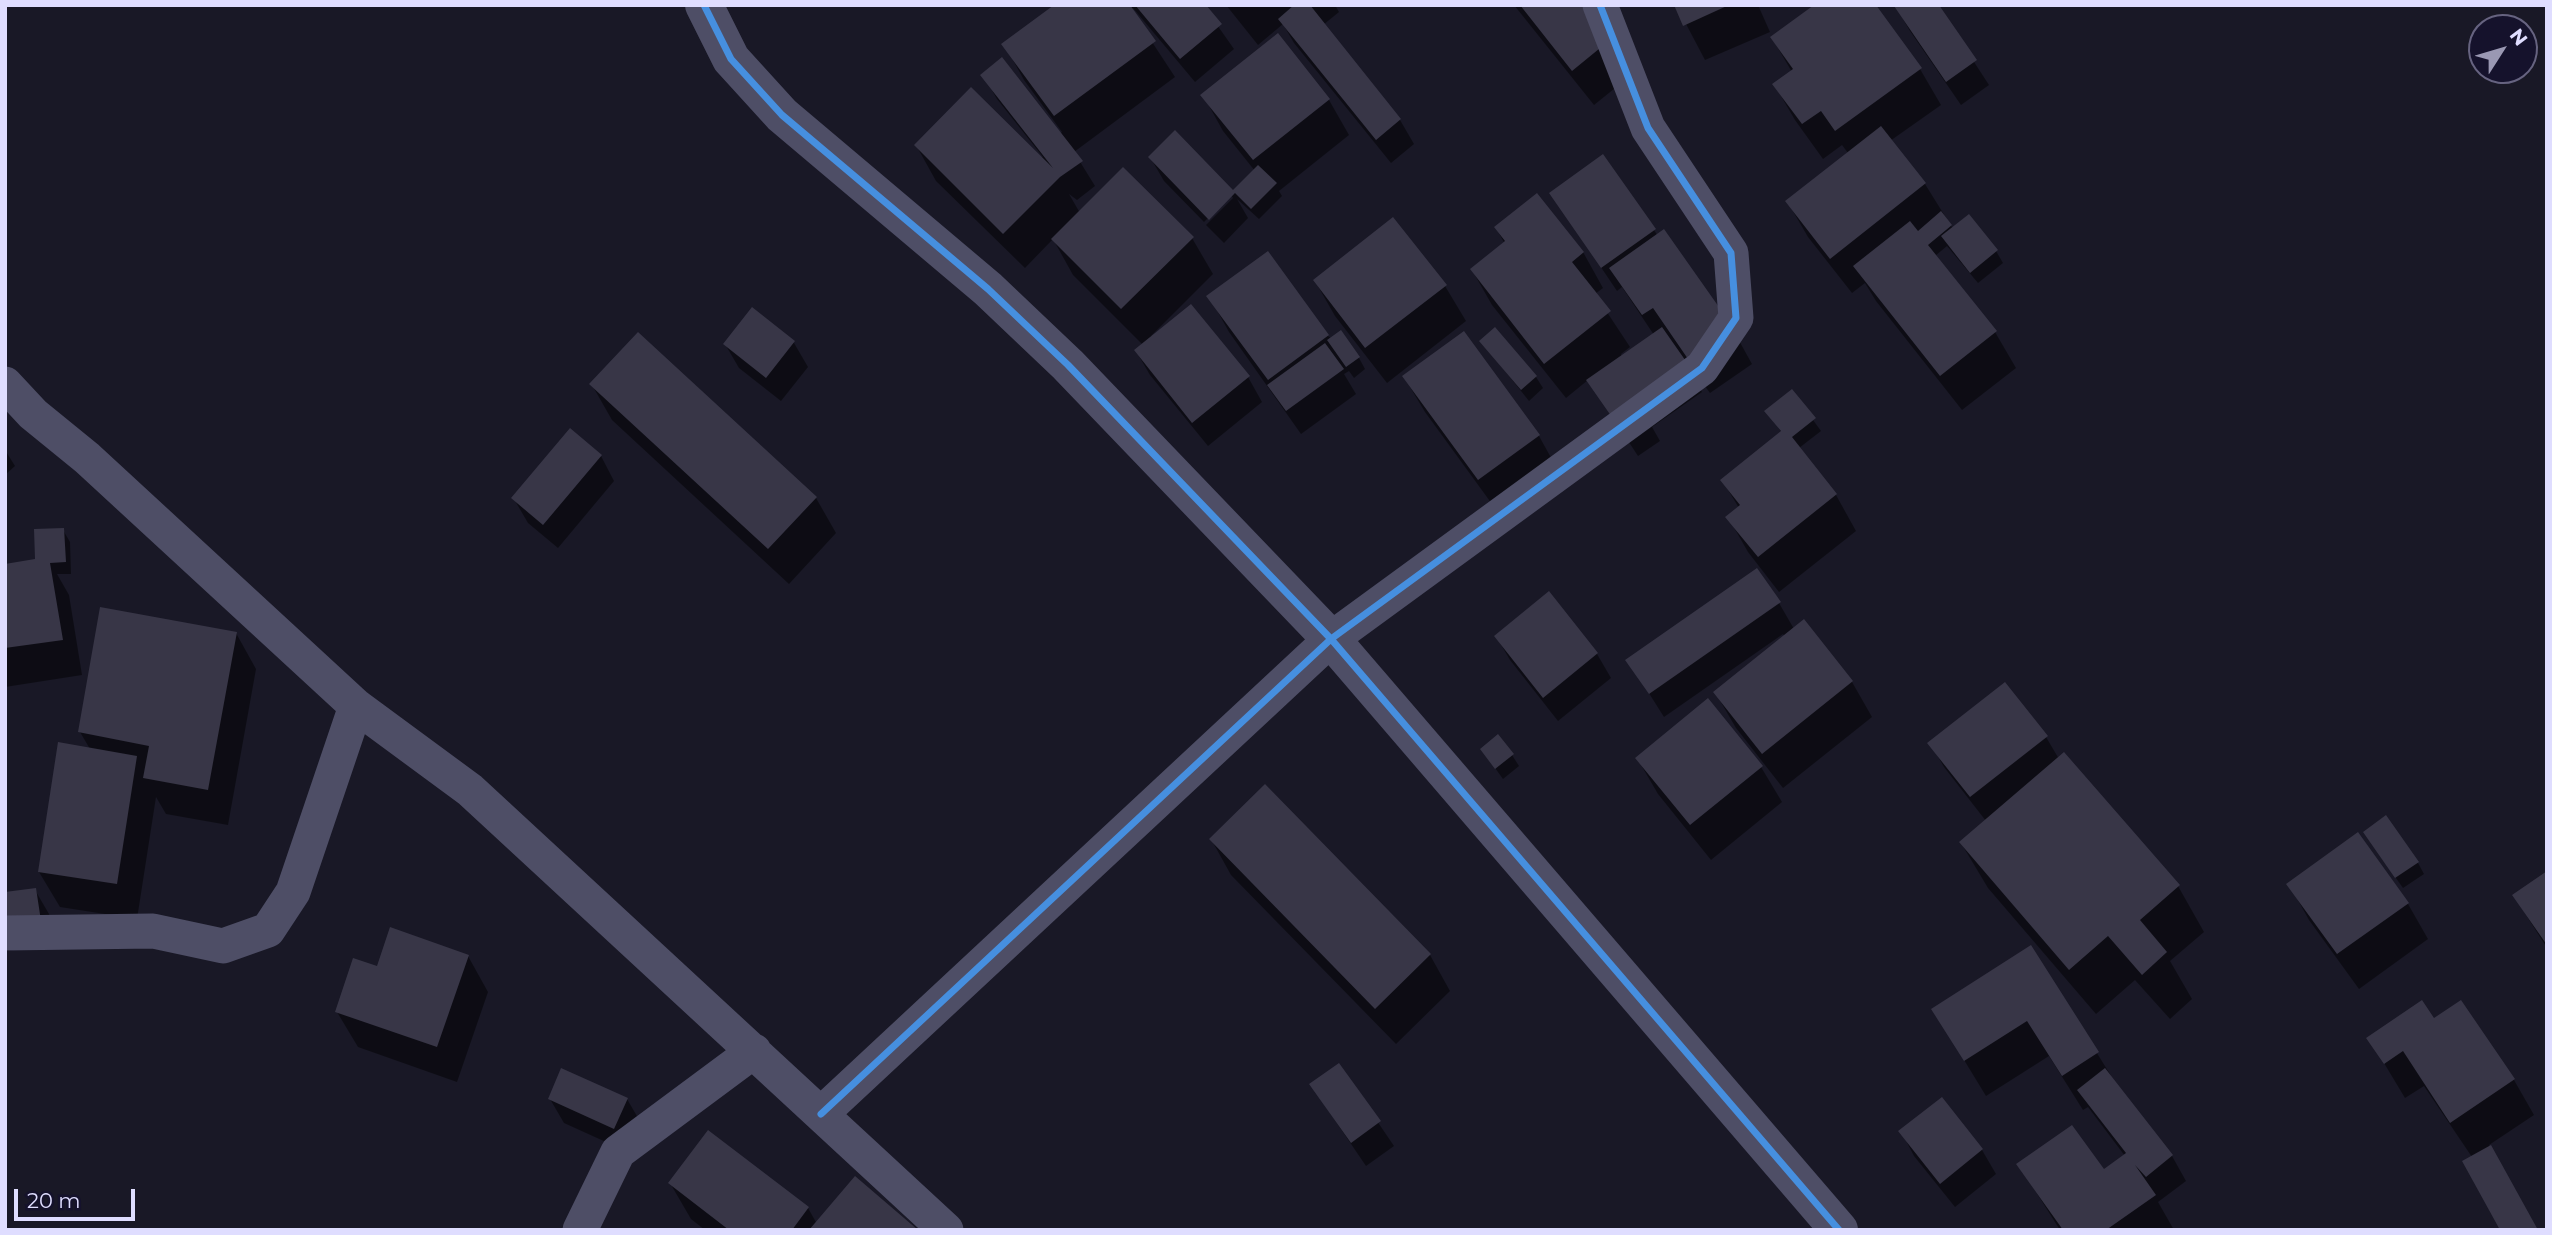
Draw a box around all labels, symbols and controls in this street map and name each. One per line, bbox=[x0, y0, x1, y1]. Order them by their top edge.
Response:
north arrow bbox=[2468, 14, 2538, 84]
text: N bbox=[2505, 24, 2532, 50]
scale bar bbox=[18, 1176, 138, 1220]
text: 20 m bbox=[27, 1188, 81, 1213]

